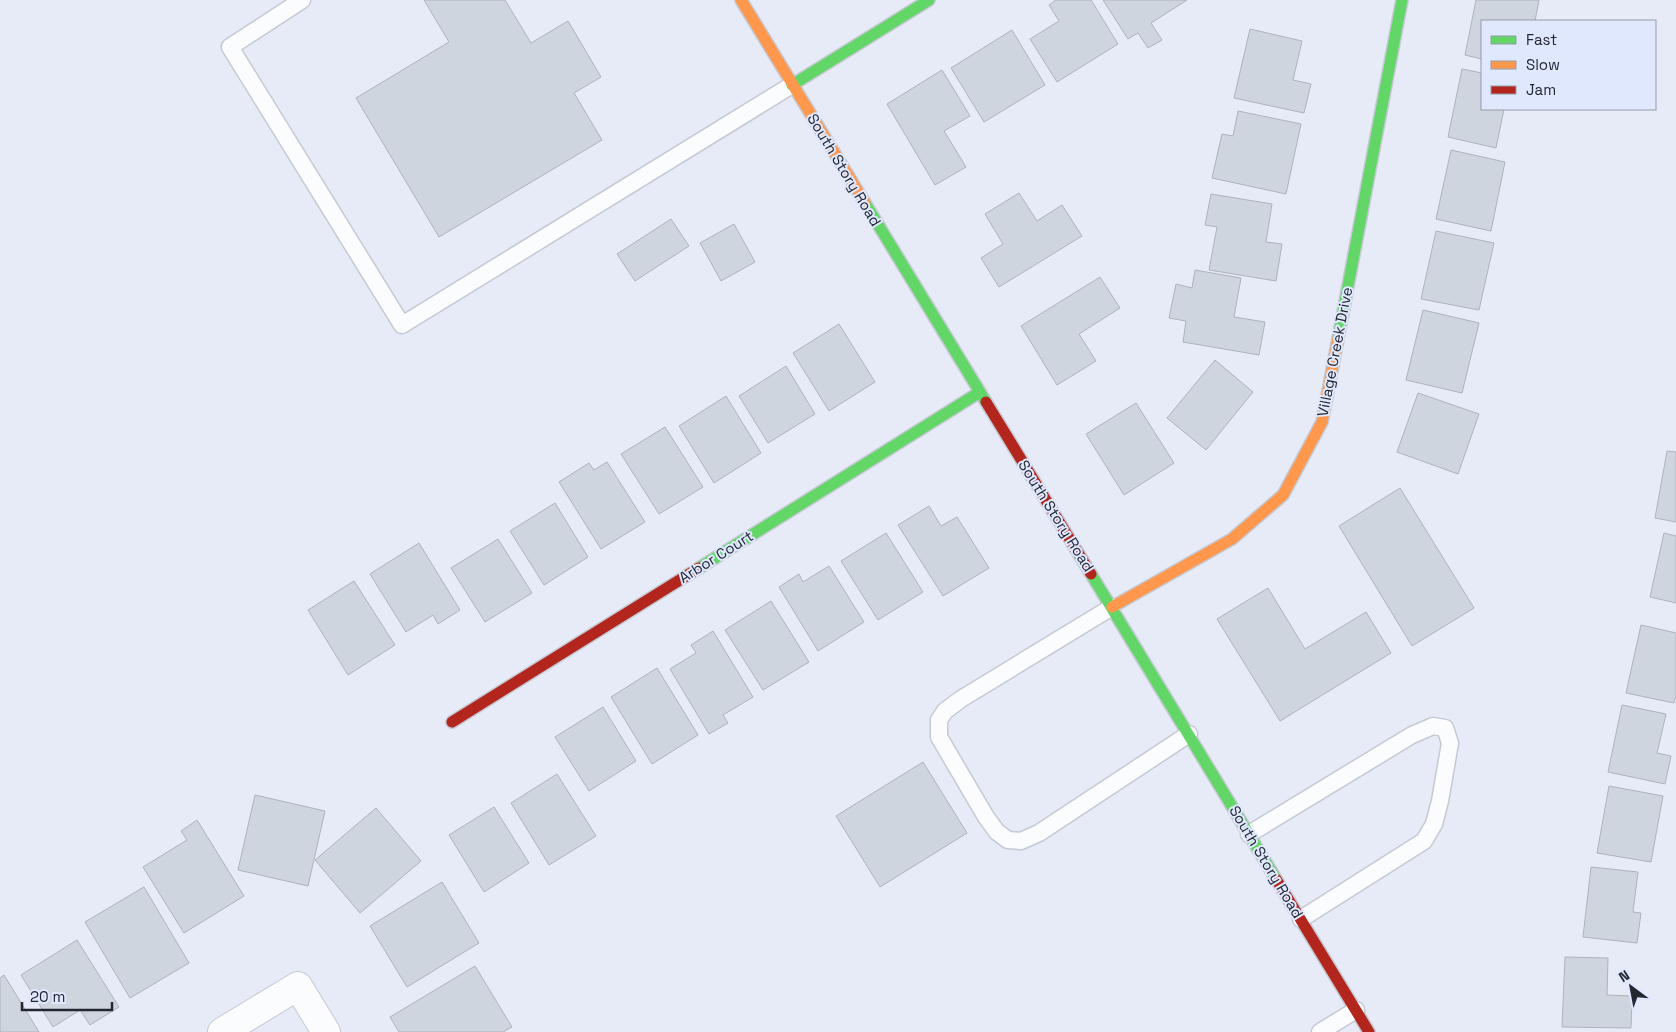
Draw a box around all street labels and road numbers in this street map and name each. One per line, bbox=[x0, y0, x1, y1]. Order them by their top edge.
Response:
street label: South Story Road bbox=[803, 110, 886, 230]
street label: Village Creek Drive bbox=[1313, 285, 1356, 418]
street label: South Story Road bbox=[1014, 456, 1098, 575]
street label: Arbor Court bbox=[675, 526, 757, 587]
street label: South Story Road bbox=[1225, 802, 1308, 922]

